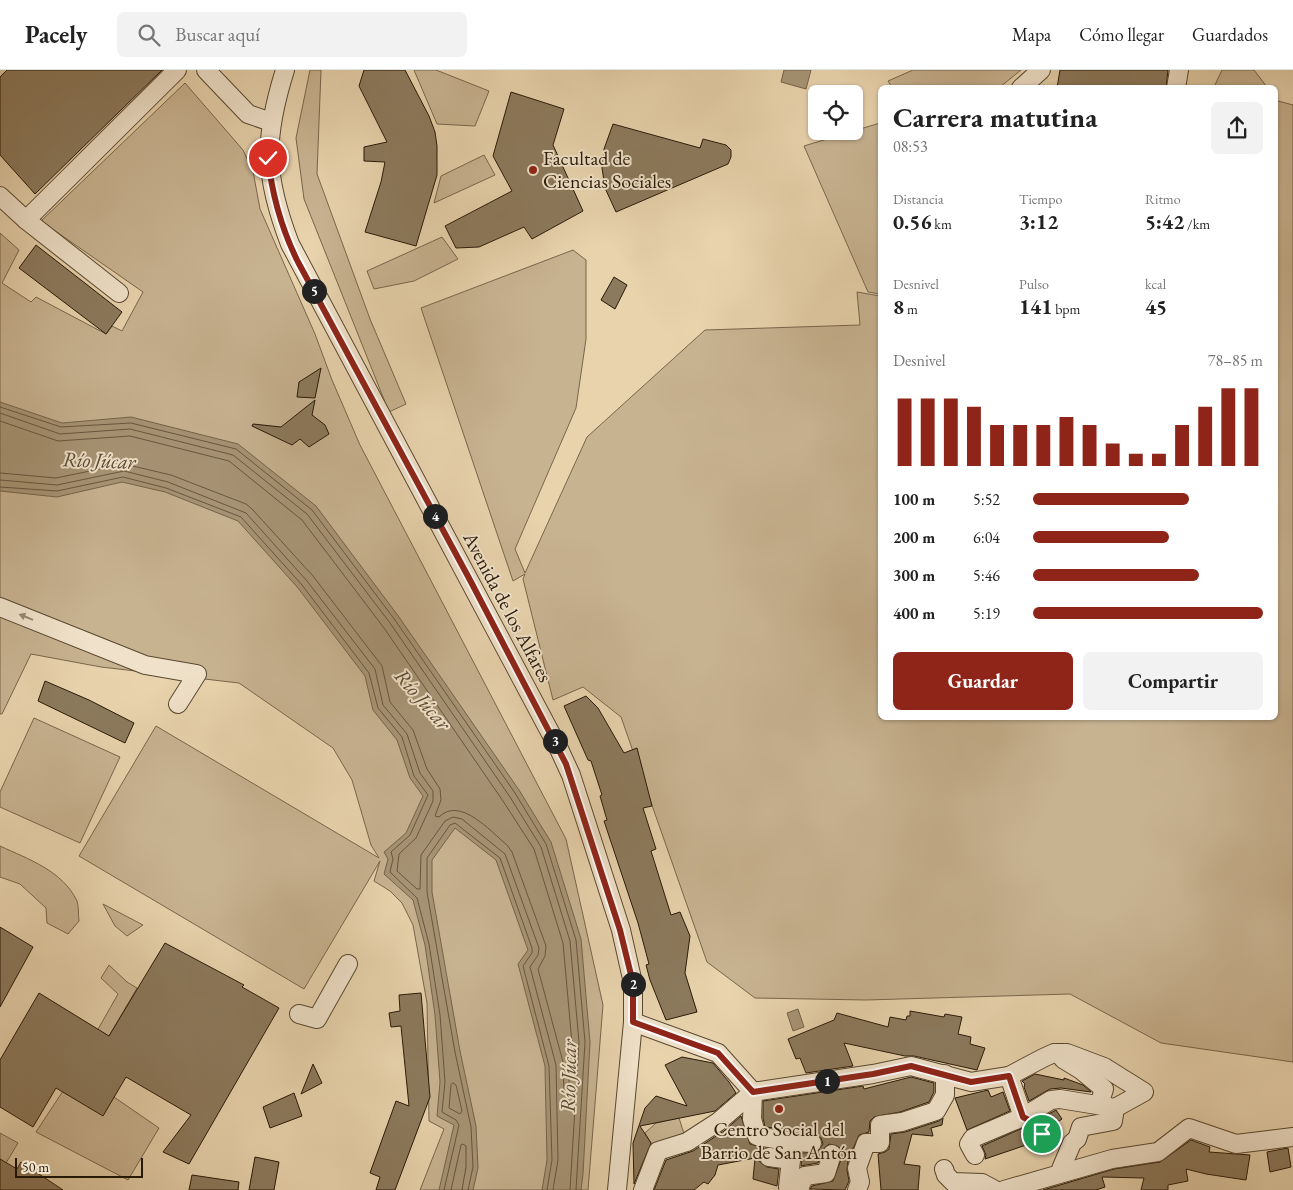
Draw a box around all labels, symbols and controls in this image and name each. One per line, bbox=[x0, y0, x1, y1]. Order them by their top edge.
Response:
search box bbox=[117, 12, 467, 57]
text: Pacely bbox=[25, 19, 87, 50]
icon: search bbox=[135, 21, 163, 49]
text: Buscar aquí bbox=[175, 22, 260, 47]
text: Mapa bbox=[1012, 23, 1051, 46]
text: Cómo llegar bbox=[1079, 23, 1164, 46]
text: Guardados bbox=[1192, 23, 1268, 46]
map controls bbox=[808, 85, 863, 140]
button: locate bbox=[808, 85, 863, 140]
text: Carrera matutina bbox=[893, 99, 1097, 135]
button: share bbox=[1211, 102, 1263, 154]
text: 08:53 bbox=[893, 136, 928, 157]
pin bbox=[247, 137, 289, 179]
icon: check bbox=[254, 144, 282, 172]
place label: Facultad de Ciencias Sociales bbox=[543, 145, 671, 194]
marker: Facultad de Ciencias Sociales bbox=[527, 164, 539, 176]
text: Distancia bbox=[893, 190, 944, 208]
text: Tiempo bbox=[1019, 190, 1062, 208]
text: Ritmo bbox=[1145, 190, 1181, 208]
text: 0.56 bbox=[893, 208, 932, 235]
text: 3:12 bbox=[1019, 208, 1058, 235]
text: 5:42 bbox=[1145, 208, 1184, 235]
text: km bbox=[932, 215, 952, 233]
text: /km bbox=[1184, 215, 1210, 233]
text: Desnivel bbox=[893, 275, 939, 293]
text: Pulso bbox=[1019, 275, 1049, 293]
text: kcal bbox=[1145, 275, 1166, 293]
pin: 5 bbox=[302, 278, 326, 304]
text: 5 bbox=[311, 282, 318, 300]
text: 8 bbox=[893, 293, 904, 320]
text: 141 bbox=[1019, 293, 1052, 320]
text: 45 bbox=[1145, 293, 1167, 320]
text: m bbox=[904, 300, 918, 318]
text: bpm bbox=[1052, 300, 1081, 318]
text: Desnivel bbox=[893, 350, 946, 371]
text: 78–85 m bbox=[1208, 350, 1263, 371]
water label: Río Júcar bbox=[62, 445, 137, 475]
text: 100 m bbox=[893, 489, 935, 510]
text: 5:52 bbox=[973, 489, 1000, 510]
pin: 4 bbox=[422, 504, 448, 528]
text: 4 bbox=[432, 507, 439, 525]
street label: Avenida de los Alfares bbox=[457, 526, 559, 687]
text: 200 m bbox=[893, 527, 935, 548]
text: 6:04 bbox=[973, 527, 1000, 548]
text: 300 m bbox=[893, 565, 935, 586]
text: 5:46 bbox=[973, 565, 1000, 586]
text: 400 m bbox=[893, 603, 935, 624]
text: 5:19 bbox=[973, 603, 1000, 624]
one-way arrow bbox=[18, 613, 33, 621]
button: Guardar bbox=[893, 652, 1073, 710]
button: Compartir bbox=[1083, 652, 1263, 710]
water label: Río Júcar bbox=[389, 663, 458, 736]
pin: 3 bbox=[542, 728, 568, 754]
text: 3 bbox=[552, 732, 559, 750]
pin: 2 bbox=[620, 972, 646, 996]
text: 2 bbox=[630, 975, 637, 993]
water label: Río Júcar bbox=[554, 1038, 582, 1113]
pin: 1 bbox=[814, 1068, 840, 1094]
text: 1 bbox=[824, 1072, 831, 1090]
marker: Centro Social del Barrio de San Antón bbox=[773, 1103, 785, 1115]
pin bbox=[1021, 1113, 1063, 1155]
place label: Centro Social del Barrio de San Antón bbox=[701, 1116, 858, 1165]
icon: arrive bbox=[1028, 1120, 1056, 1148]
scale bar bbox=[15, 1155, 142, 1178]
text: 50 m bbox=[22, 1158, 49, 1176]

